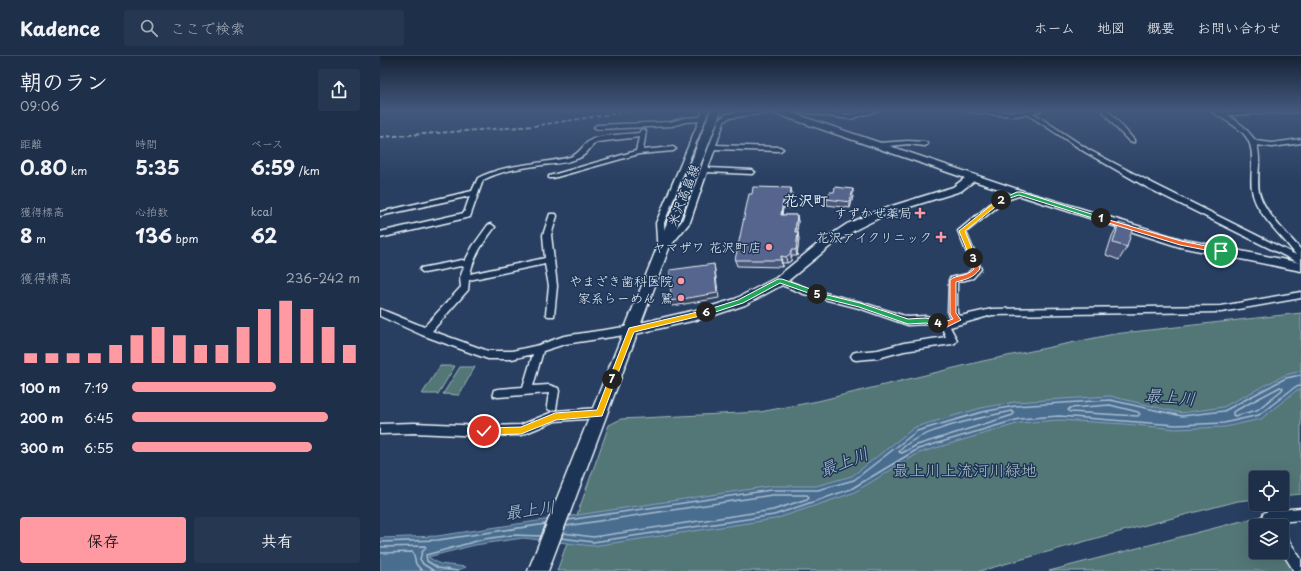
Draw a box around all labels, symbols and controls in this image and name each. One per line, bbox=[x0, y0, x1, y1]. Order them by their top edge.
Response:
search box bbox=[124, 10, 404, 46]
text: Kadence bbox=[20, 14, 100, 42]
text: ここで検索 bbox=[170, 16, 245, 39]
icon: search bbox=[138, 17, 160, 39]
text: ホーム bbox=[1034, 17, 1075, 38]
text: 地図 bbox=[1097, 17, 1125, 38]
text: 概要 bbox=[1147, 17, 1175, 38]
text: お問い合わせ bbox=[1197, 17, 1281, 38]
text: 朝のラン bbox=[20, 64, 108, 97]
button: share bbox=[318, 69, 360, 111]
text: 09:06 bbox=[20, 96, 59, 115]
text: 距離 bbox=[20, 135, 42, 152]
text: 時間 bbox=[135, 135, 157, 152]
text: ペース bbox=[251, 135, 283, 152]
text: 0.80 bbox=[20, 152, 67, 182]
text: 5:35 bbox=[135, 152, 180, 182]
text: 6:59 bbox=[251, 152, 295, 182]
street label: 米沢高畠線 bbox=[662, 160, 703, 229]
text: km bbox=[67, 162, 87, 179]
text: /km bbox=[295, 162, 320, 179]
district label: 花沢町 bbox=[783, 188, 829, 211]
pin: 2 bbox=[991, 190, 1011, 210]
text: 2 bbox=[997, 191, 1005, 208]
text: 獲得標高 bbox=[20, 203, 64, 220]
text: 心拍数 bbox=[135, 203, 168, 220]
text: kcal bbox=[251, 203, 273, 220]
place label: すずかぜ薬局 bbox=[834, 203, 912, 222]
marker: すずかぜ薬局 bbox=[915, 208, 925, 218]
pin: 1 bbox=[1091, 208, 1111, 228]
text: 1 bbox=[1098, 209, 1104, 226]
text: 8 bbox=[20, 220, 33, 250]
text: 136 bbox=[135, 220, 172, 250]
text: 62 bbox=[251, 220, 277, 250]
place label: 花沢アイクリニック bbox=[816, 227, 932, 246]
text: m bbox=[33, 230, 46, 247]
text: bpm bbox=[172, 230, 198, 247]
marker: 花沢アイクリニック bbox=[935, 231, 947, 243]
pin bbox=[1204, 234, 1238, 268]
place label: ヤマザワ 花沢町店 bbox=[653, 237, 761, 256]
icon: arrive bbox=[1210, 240, 1232, 262]
marker: ヤマザワ 花沢町店 bbox=[764, 242, 774, 252]
pin: 3 bbox=[963, 248, 983, 268]
text: 3 bbox=[969, 249, 977, 266]
text: 獲得標高 bbox=[20, 268, 72, 287]
text: 236–242 m bbox=[286, 268, 360, 287]
place label: やまざき歯科医院 bbox=[569, 271, 673, 290]
marker: やまざき歯科医院 bbox=[676, 276, 686, 286]
pin: 5 bbox=[807, 284, 827, 304]
text: 5 bbox=[813, 285, 821, 302]
place label: 家系らーめん 鷲 bbox=[578, 288, 673, 307]
marker: 家系らーめん 鷲 bbox=[676, 293, 686, 303]
pin: 6 bbox=[696, 302, 716, 322]
text: 6 bbox=[702, 303, 710, 320]
pin: 4 bbox=[928, 313, 948, 333]
text: 4 bbox=[934, 314, 942, 331]
pin: 7 bbox=[602, 369, 622, 389]
text: 7 bbox=[609, 370, 615, 387]
text: 100 m bbox=[20, 378, 61, 397]
text: 7:19 bbox=[84, 378, 108, 397]
water label: 最上川 bbox=[1144, 381, 1197, 411]
text: 200 m bbox=[20, 408, 64, 427]
text: 6:45 bbox=[84, 408, 113, 427]
pin bbox=[467, 414, 501, 448]
icon: check bbox=[473, 420, 495, 442]
text: 300 m bbox=[20, 438, 64, 457]
text: 6:55 bbox=[84, 438, 114, 457]
water label: 最上川 bbox=[815, 439, 872, 483]
park label: 最上川上流河川緑地 bbox=[893, 457, 1037, 481]
map controls bbox=[1249, 471, 1289, 559]
button: locate bbox=[1249, 471, 1289, 511]
water label: 最上川 bbox=[503, 493, 557, 525]
button: 保存 bbox=[20, 517, 186, 563]
button: 共有 bbox=[194, 517, 360, 563]
button: layers bbox=[1249, 519, 1289, 559]

